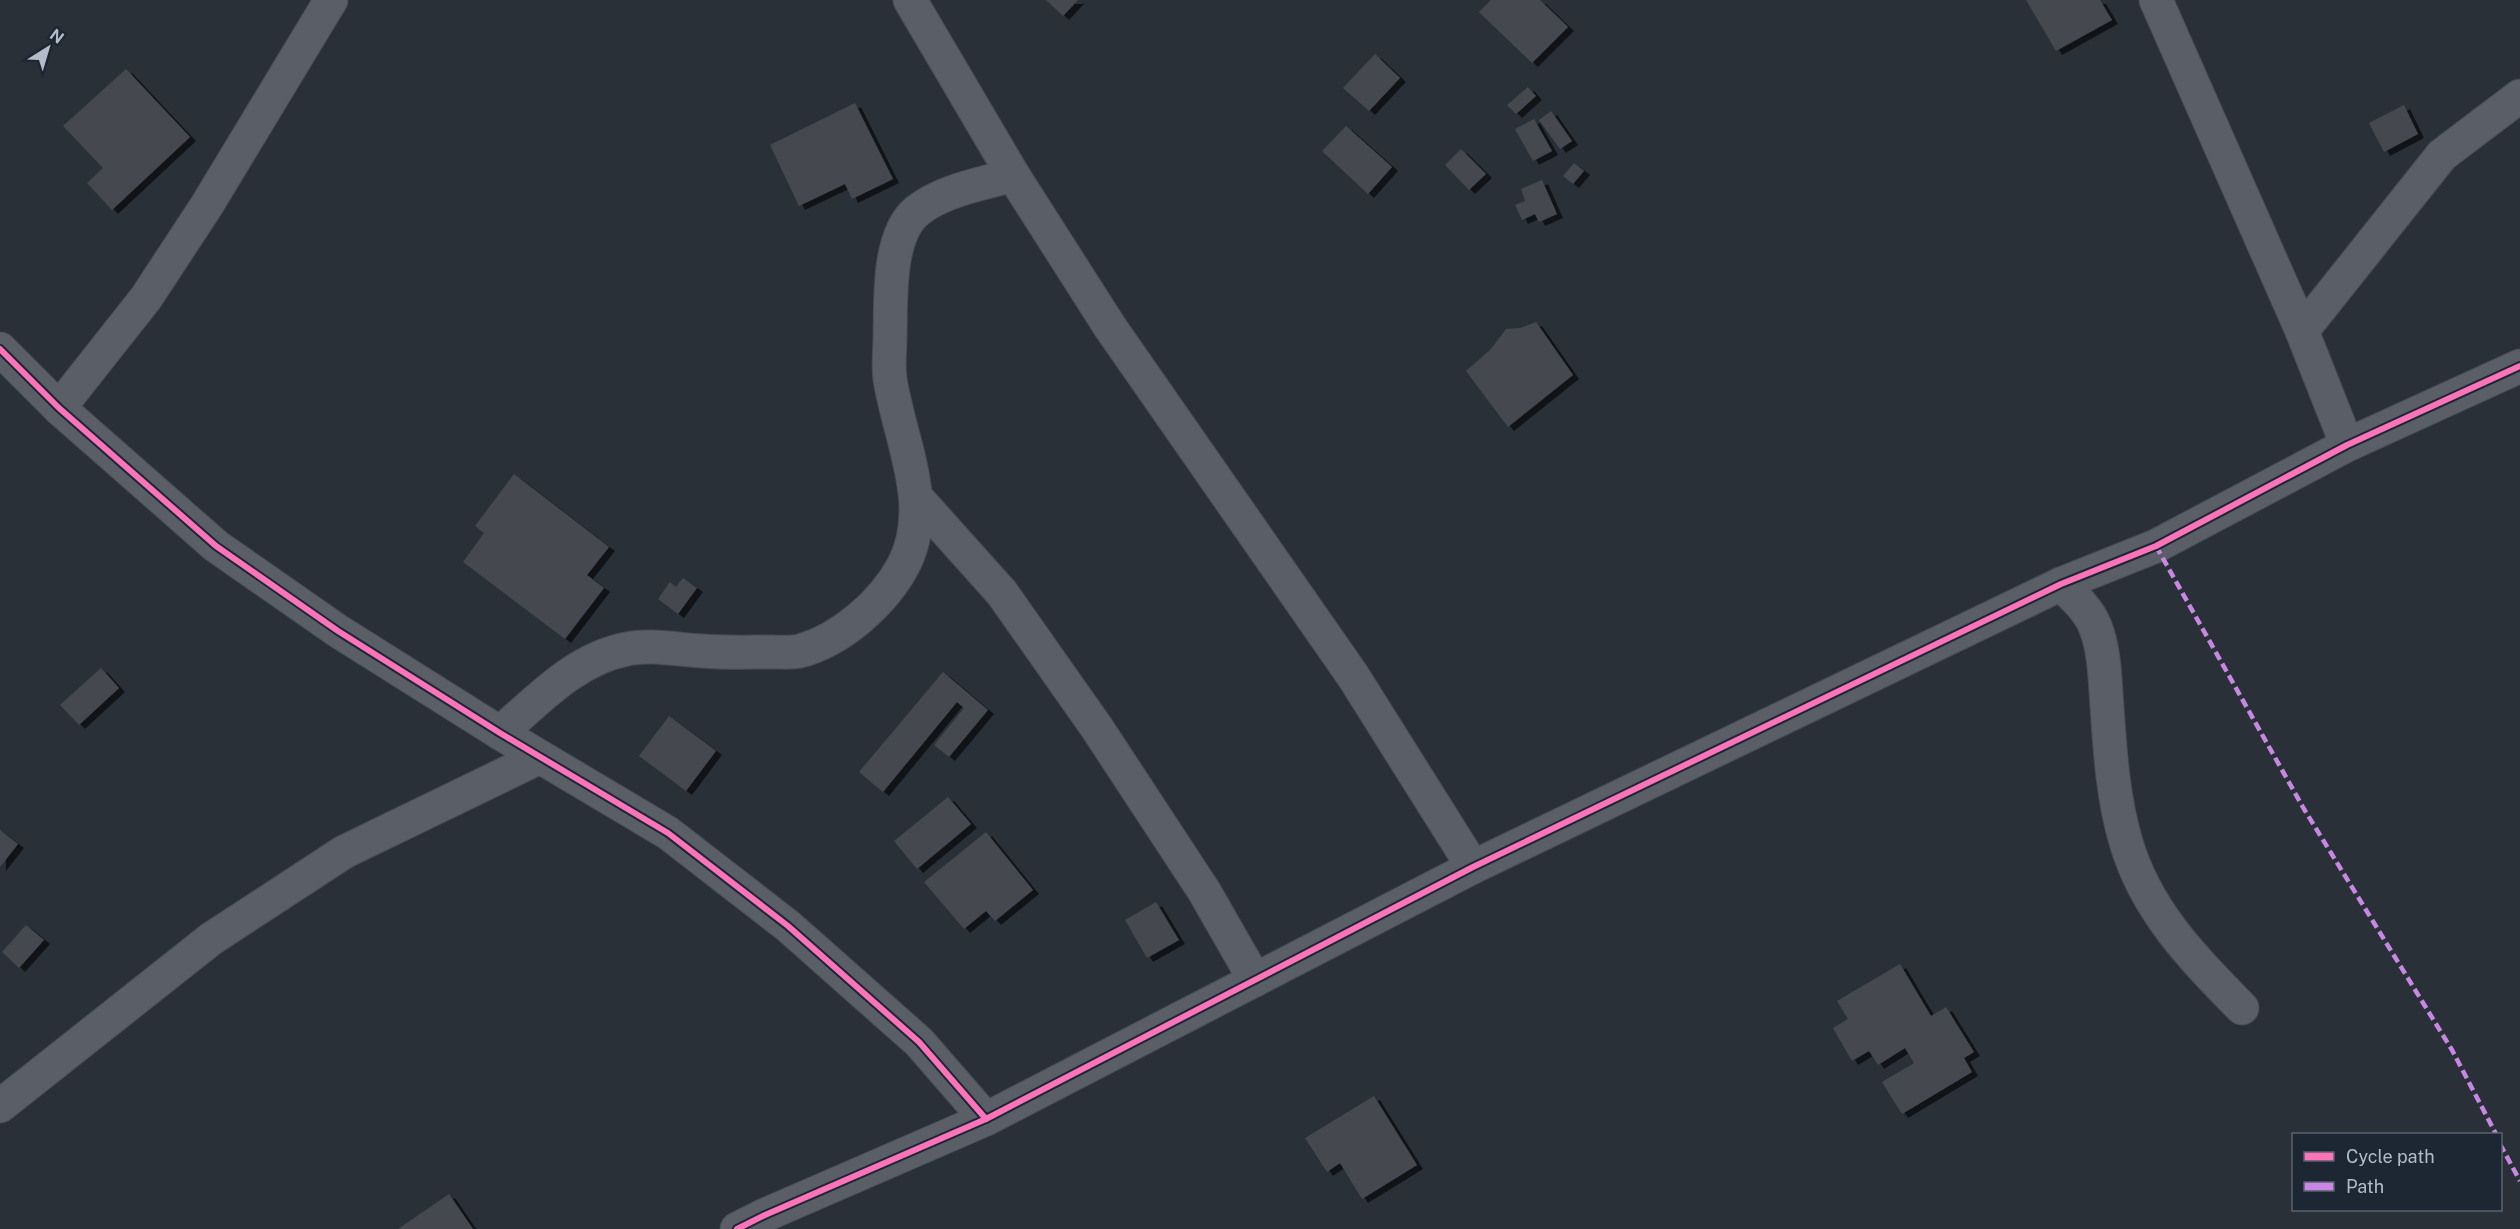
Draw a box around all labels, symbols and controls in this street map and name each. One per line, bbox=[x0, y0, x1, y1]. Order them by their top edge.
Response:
north arrow bbox=[18, 18, 78, 78]
text: N bbox=[46, 25, 67, 48]
legend bbox=[2292, 1133, 2502, 1211]
text: Cycle path bbox=[2346, 1146, 2435, 1167]
text: Path bbox=[2346, 1176, 2384, 1197]

